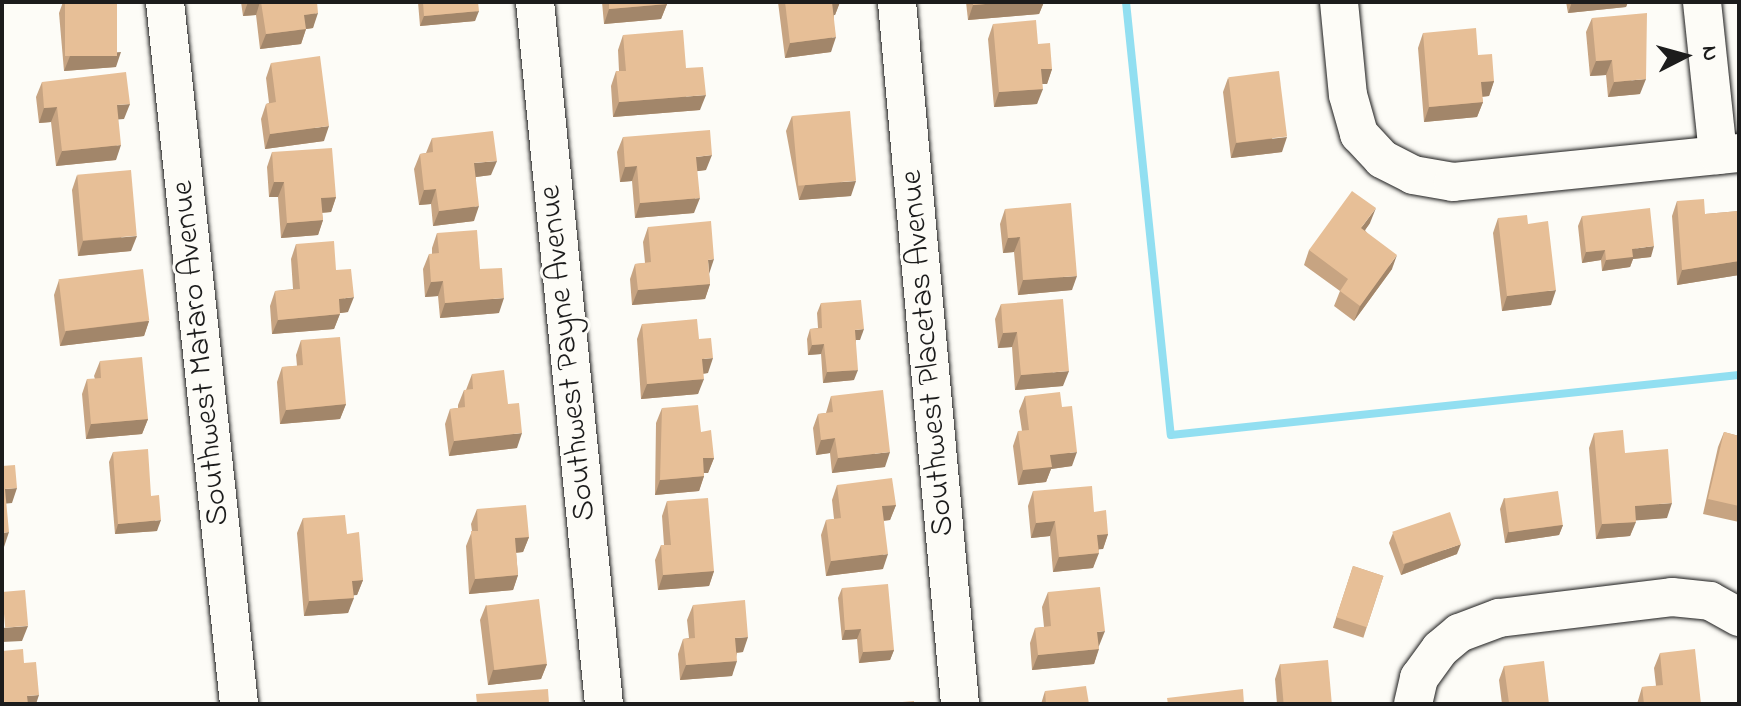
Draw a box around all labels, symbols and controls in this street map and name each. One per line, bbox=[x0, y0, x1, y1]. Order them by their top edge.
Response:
north arrow bbox=[1645, 16, 1725, 96]
text: N bbox=[1692, 44, 1726, 63]
street label: Southwest Placetas Avenue bbox=[894, 168, 964, 538]
street label: Southwest Mataro Avenue bbox=[165, 179, 239, 527]
street label: Southwest Payne Avenue bbox=[532, 183, 606, 523]

